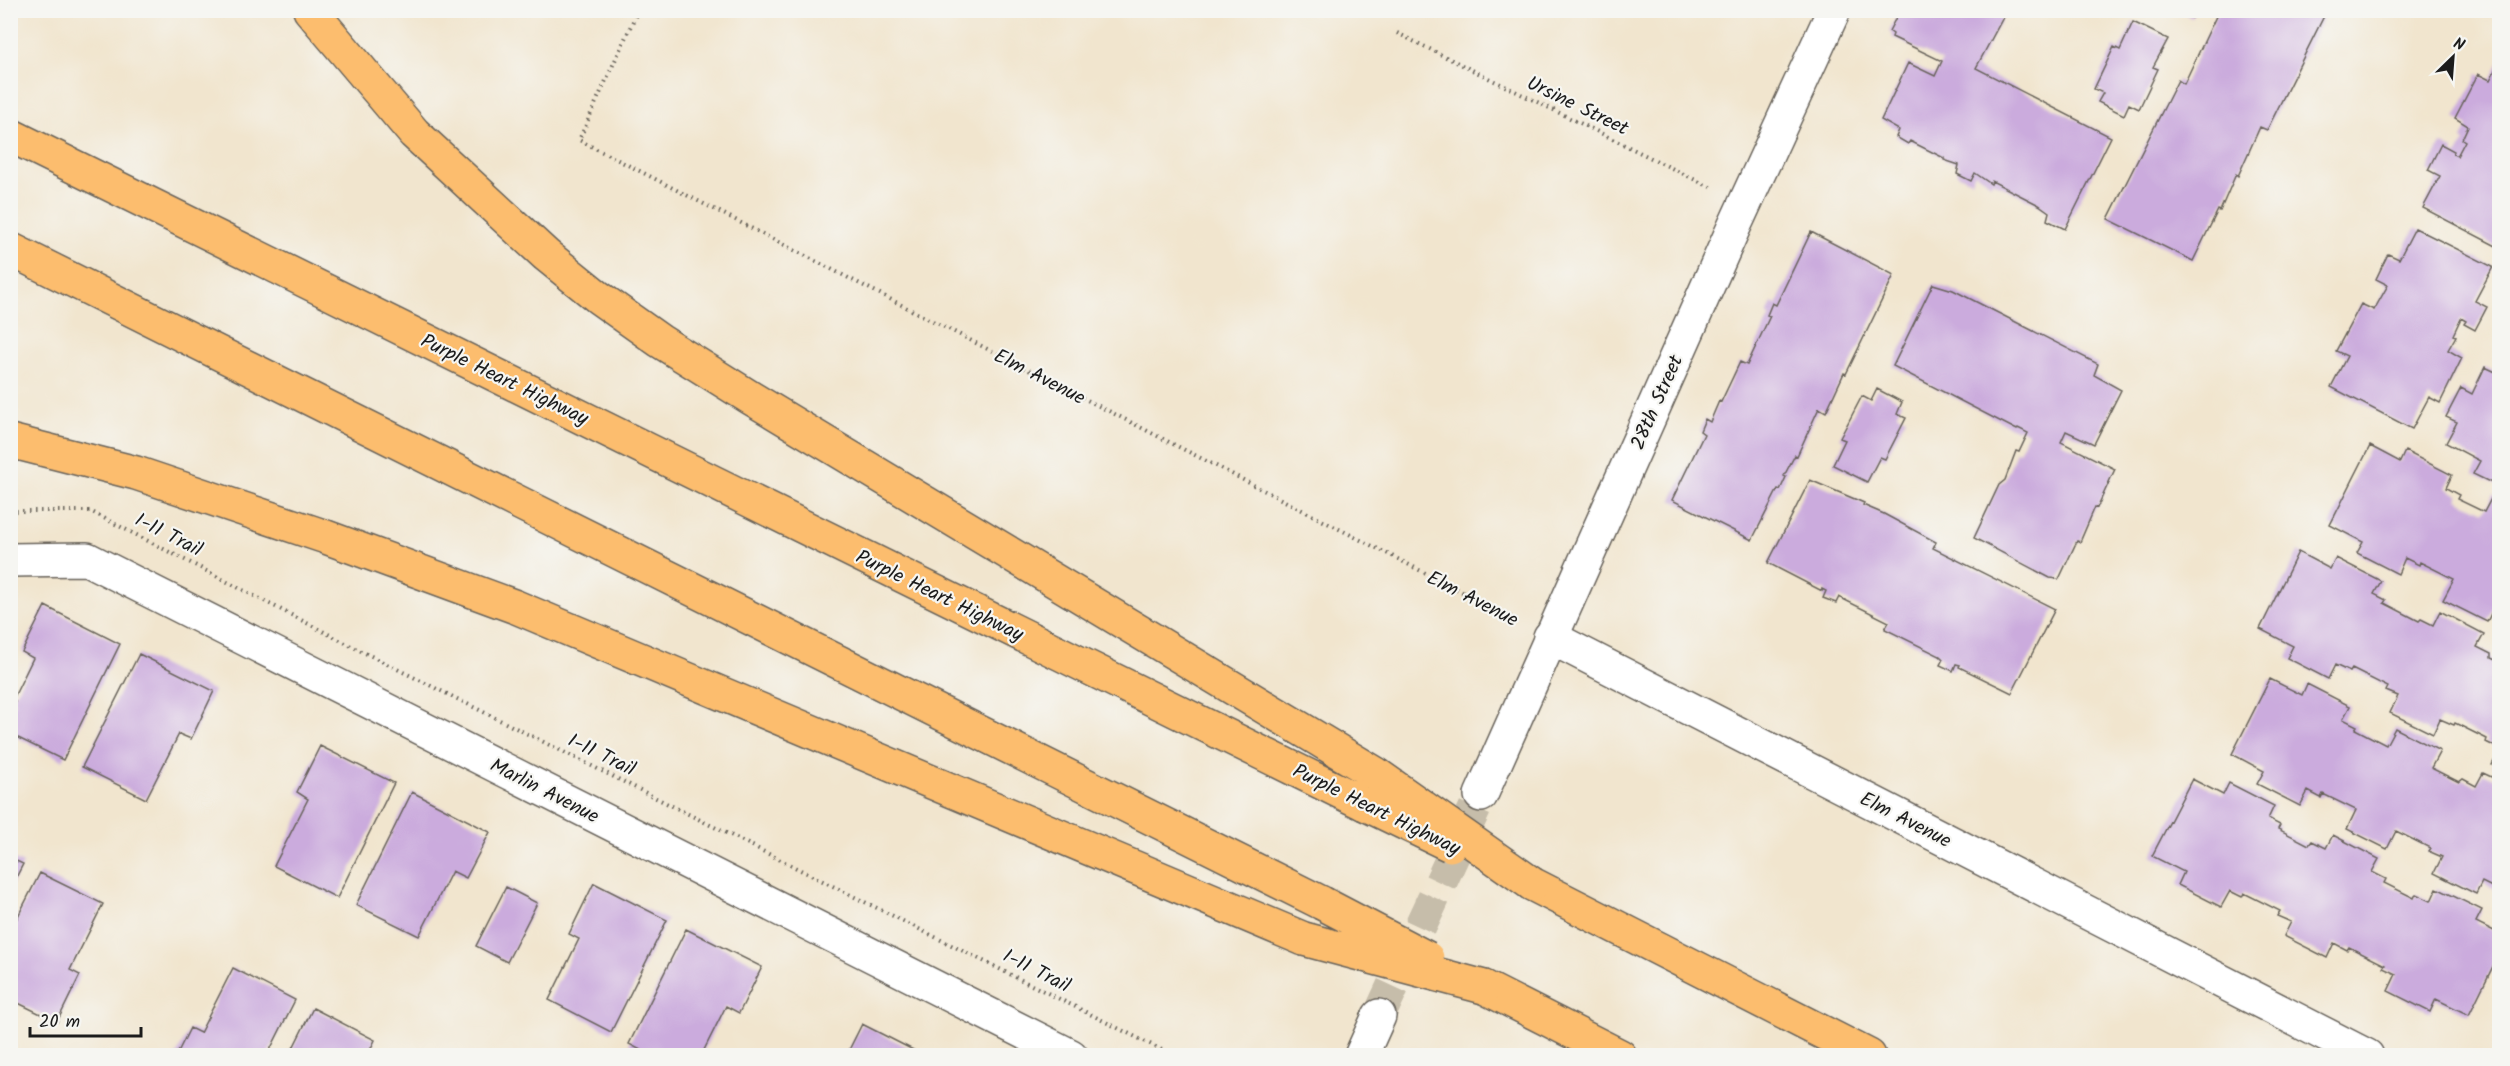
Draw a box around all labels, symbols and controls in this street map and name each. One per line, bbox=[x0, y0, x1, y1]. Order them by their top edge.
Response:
north arrow bbox=[2423, 27, 2483, 87]
text: N bbox=[2449, 31, 2469, 58]
street label: Ursine Street bbox=[1521, 68, 1634, 145]
street label: Purple Heart Highway bbox=[415, 326, 594, 436]
street label: Elm Avenue bbox=[988, 341, 1091, 415]
street label: 28th Street bbox=[1623, 350, 1693, 455]
street label: I-11 Trail bbox=[129, 505, 208, 566]
street label: Purple Heart Highway bbox=[850, 542, 1029, 652]
street label: Elm Avenue bbox=[1421, 563, 1524, 637]
street label: I-11 Trail bbox=[562, 726, 641, 786]
street label: Marlin Avenue bbox=[484, 751, 604, 833]
street label: Purple Heart Highway bbox=[1287, 756, 1466, 866]
street label: Elm Avenue bbox=[1854, 784, 1957, 858]
street label: I-11 Trail bbox=[997, 941, 1076, 1002]
scale bar bbox=[30, 1000, 141, 1038]
text: 20 m bbox=[39, 1008, 80, 1037]

